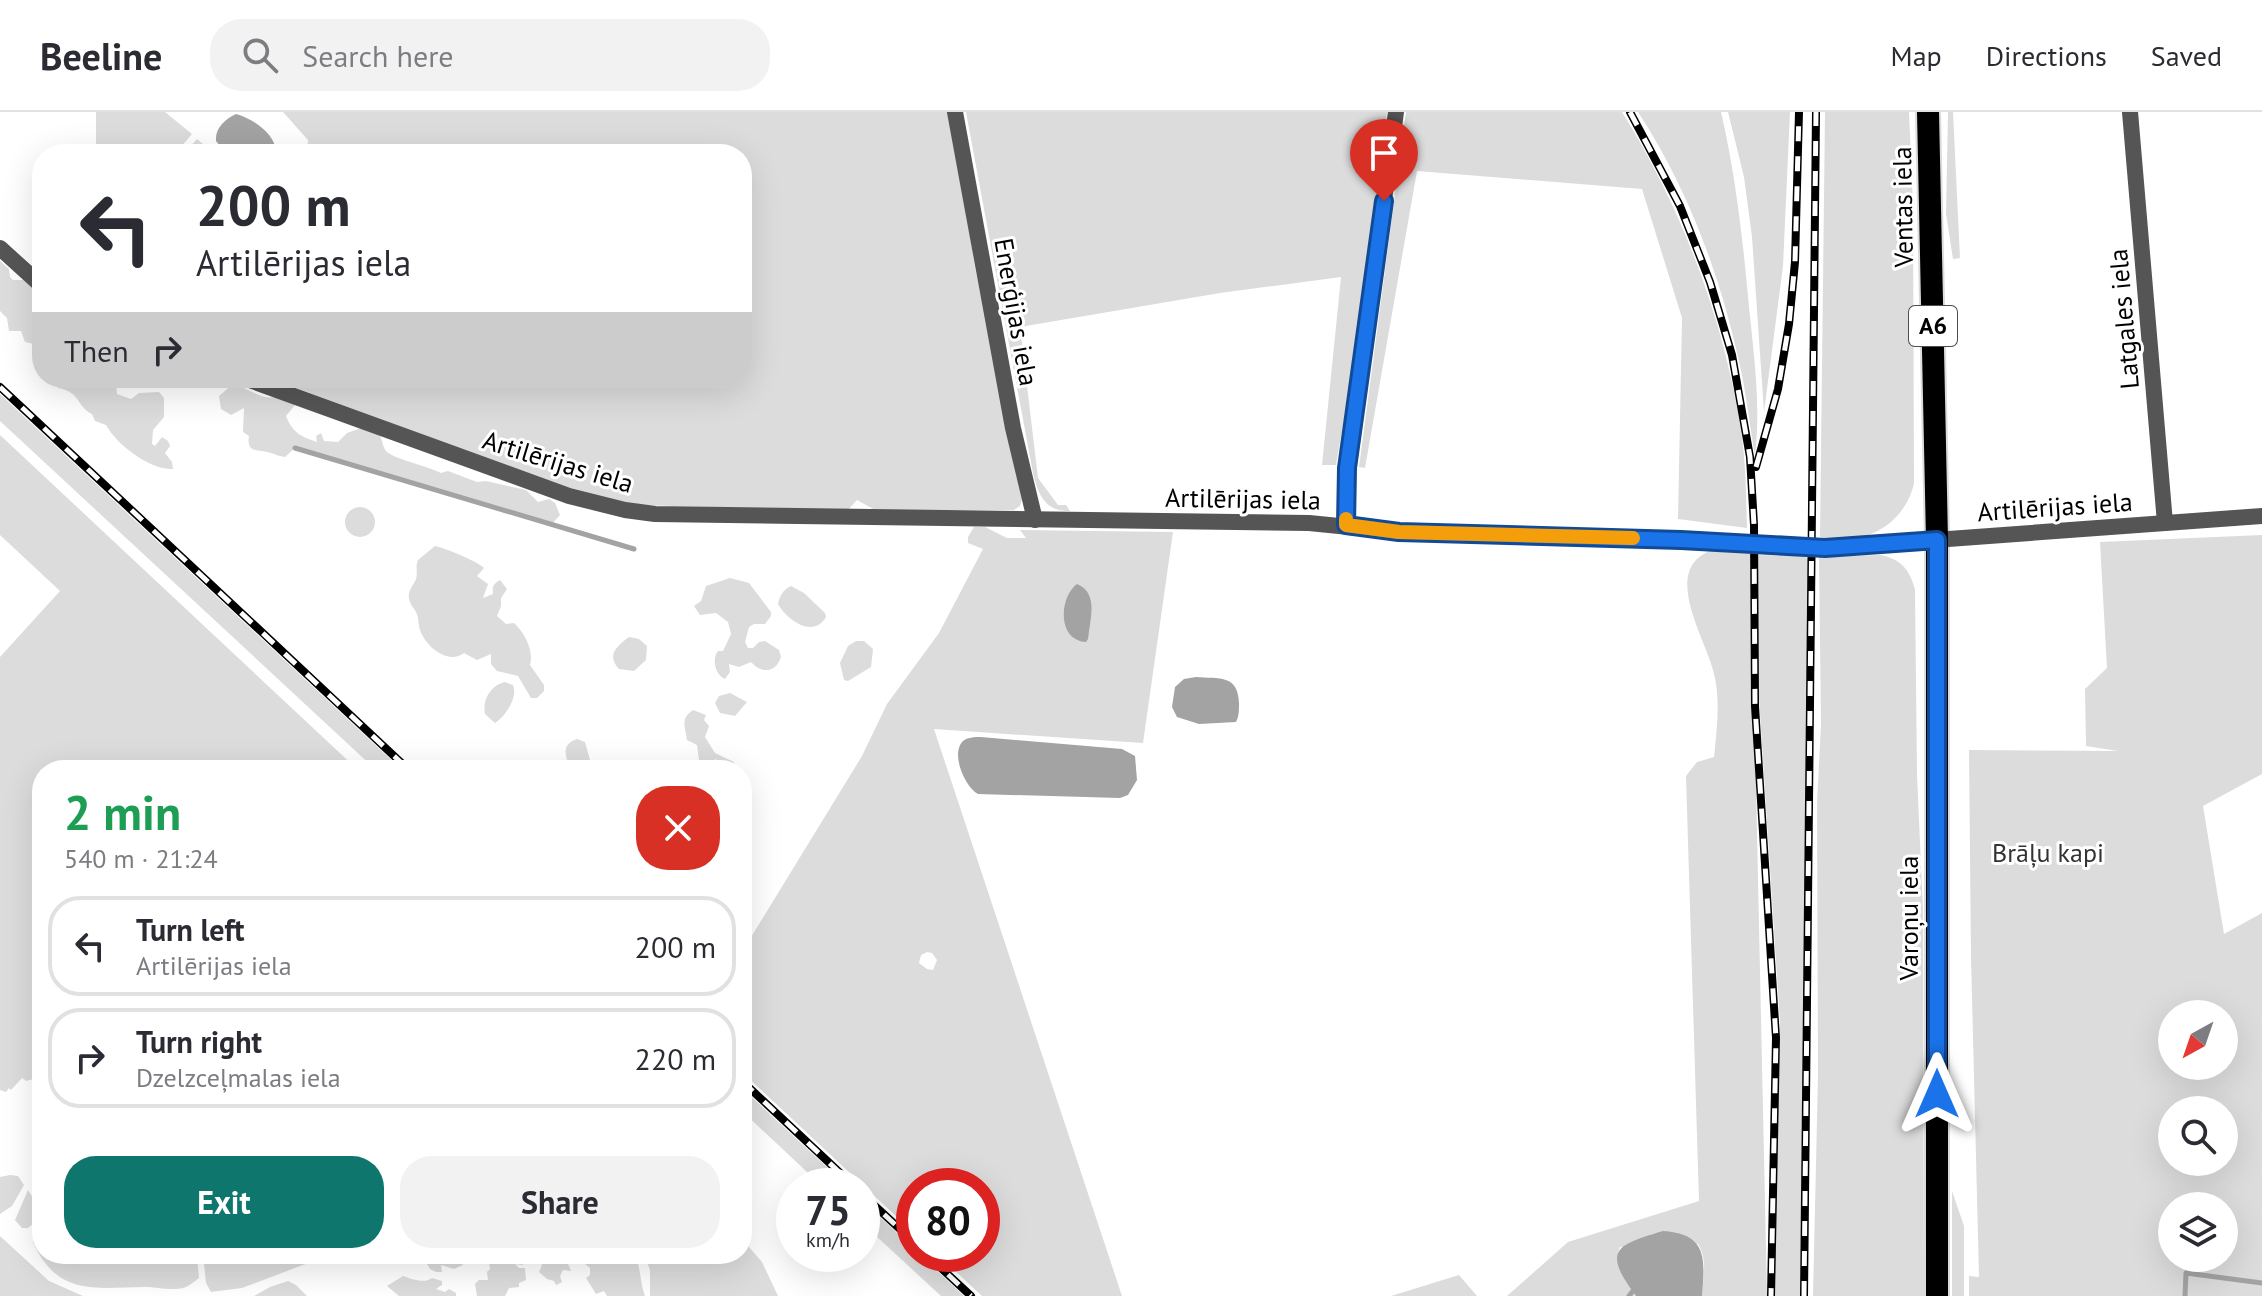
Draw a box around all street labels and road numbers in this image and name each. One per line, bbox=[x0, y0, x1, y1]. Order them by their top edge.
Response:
street label: Ventas iela bbox=[1885, 146, 1920, 269]
street label: Enerģijas iela bbox=[987, 235, 1046, 388]
street label: Latgales iela bbox=[2101, 248, 2146, 390]
road number: A6 bbox=[1909, 306, 1957, 346]
street label: Artilērijas iela bbox=[479, 423, 637, 500]
street label: Artilērijas iela bbox=[1165, 481, 1321, 516]
street label: Artilērijas iela bbox=[1976, 485, 2134, 528]
street label: Varoņu iela bbox=[1892, 856, 1925, 981]

